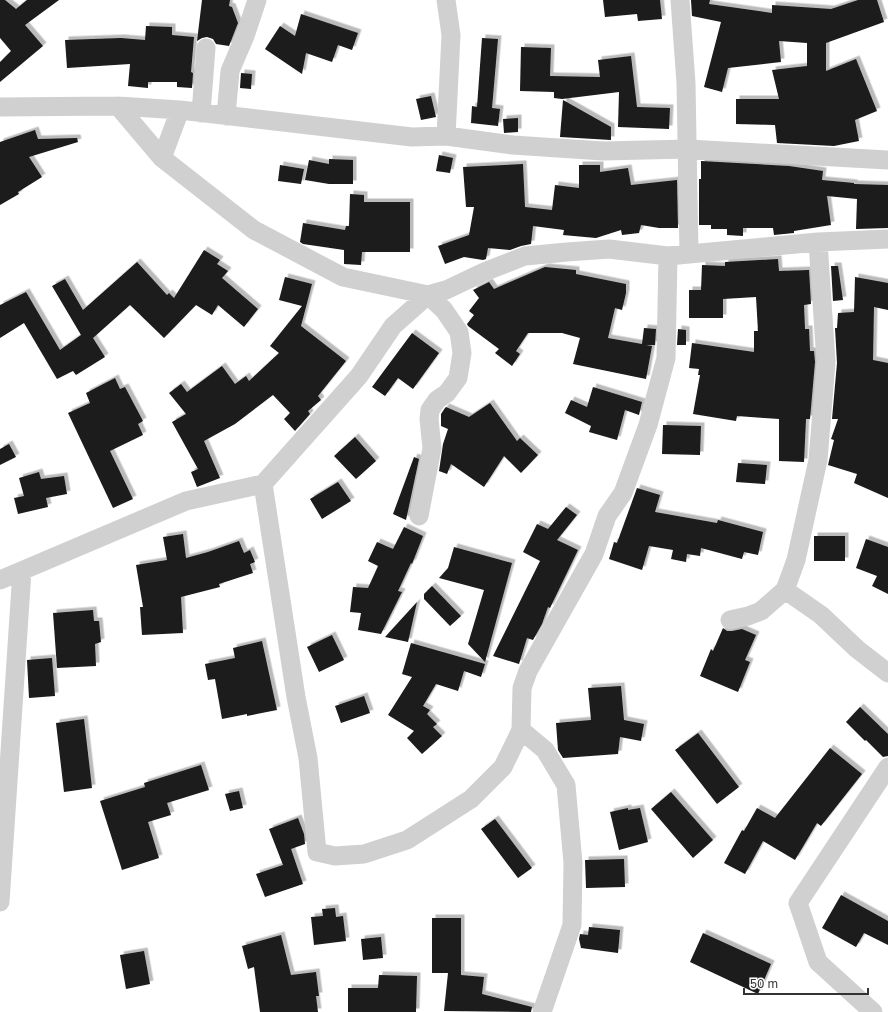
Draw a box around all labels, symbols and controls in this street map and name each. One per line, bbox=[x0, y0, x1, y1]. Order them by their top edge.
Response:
scale bar bbox=[744, 970, 868, 996]
text: 50 m bbox=[750, 976, 778, 991]

